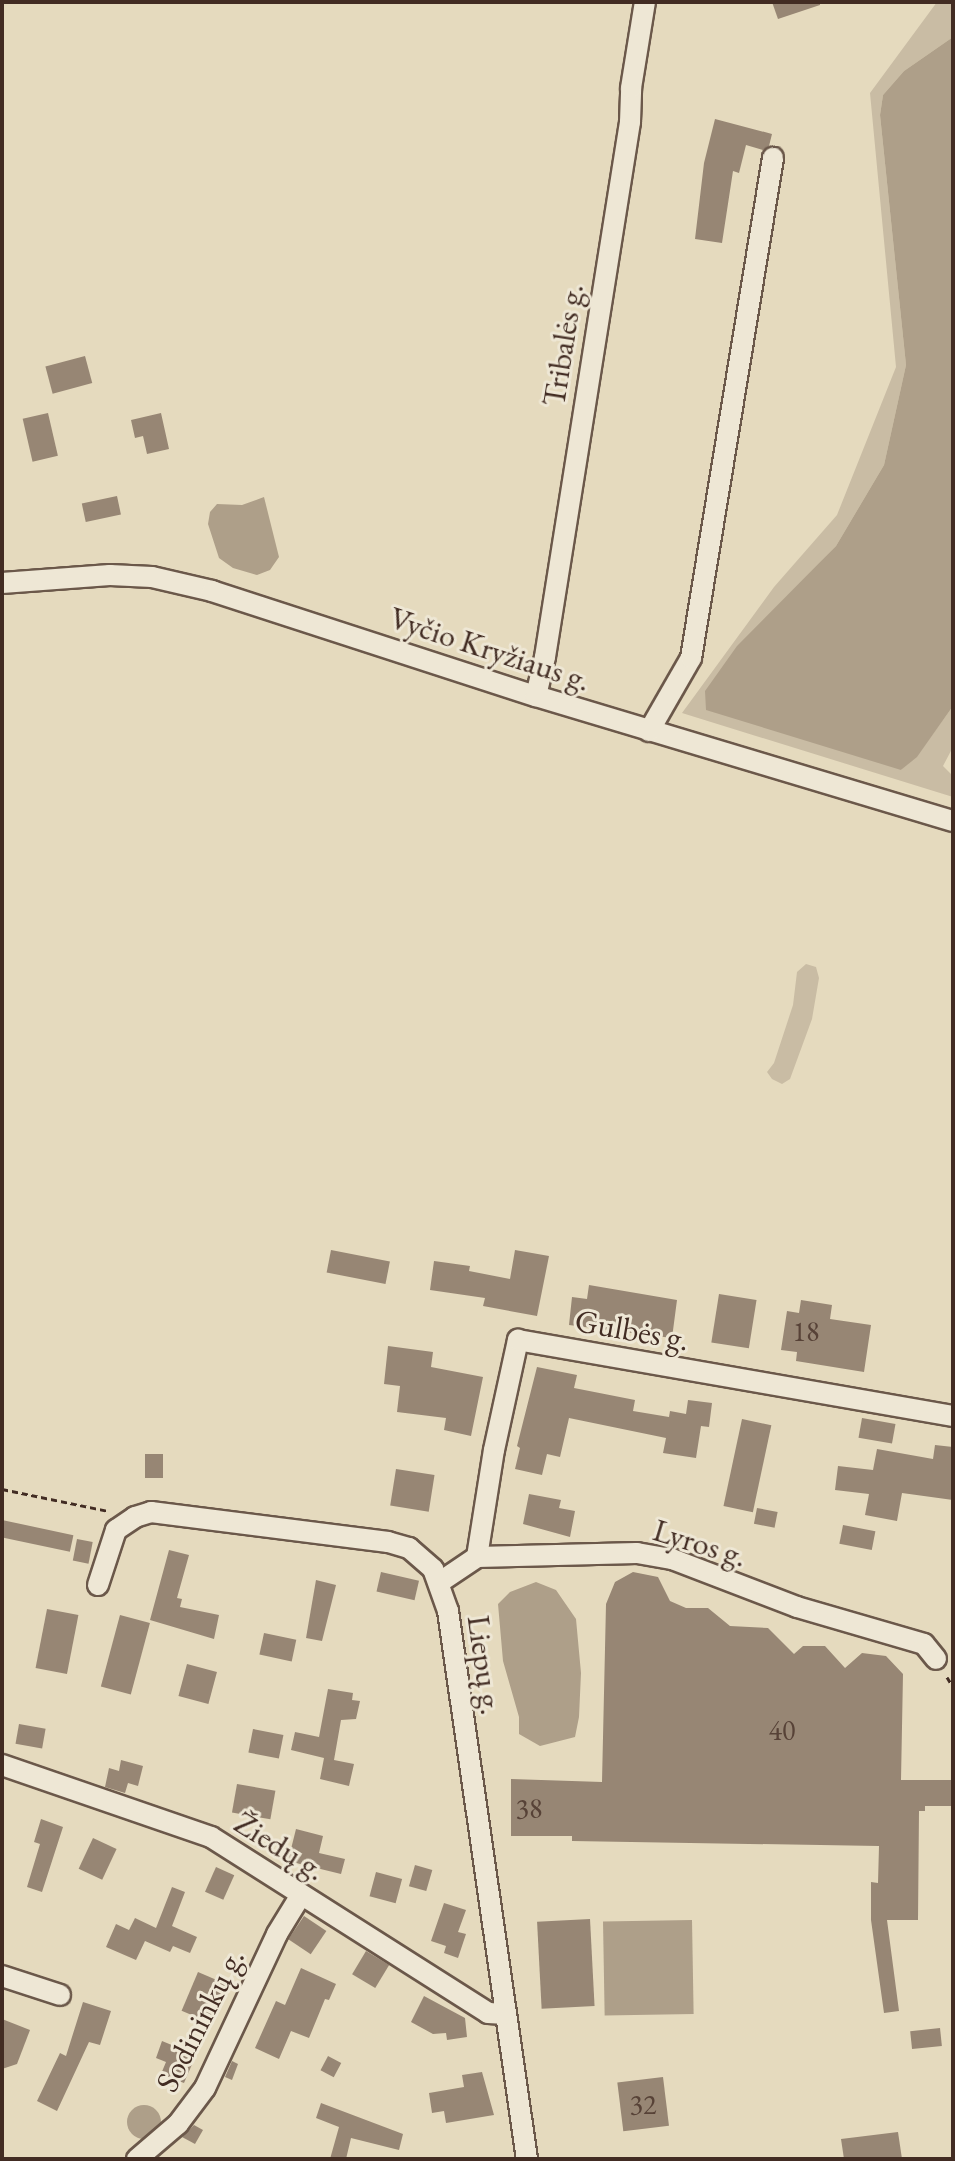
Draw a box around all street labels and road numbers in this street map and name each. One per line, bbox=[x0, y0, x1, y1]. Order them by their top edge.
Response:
street label: Tribalės g. bbox=[534, 281, 592, 409]
street label: Vyčio Kryžiaus g. bbox=[385, 598, 595, 700]
street label: Gulbės g. bbox=[572, 1301, 692, 1359]
street label: Lyros g. bbox=[649, 1511, 751, 1575]
street label: Liepų g. bbox=[459, 1613, 511, 1717]
street label: Žiedų g. bbox=[227, 1803, 333, 1889]
street label: Sodininkų g. bbox=[147, 1942, 253, 2098]

